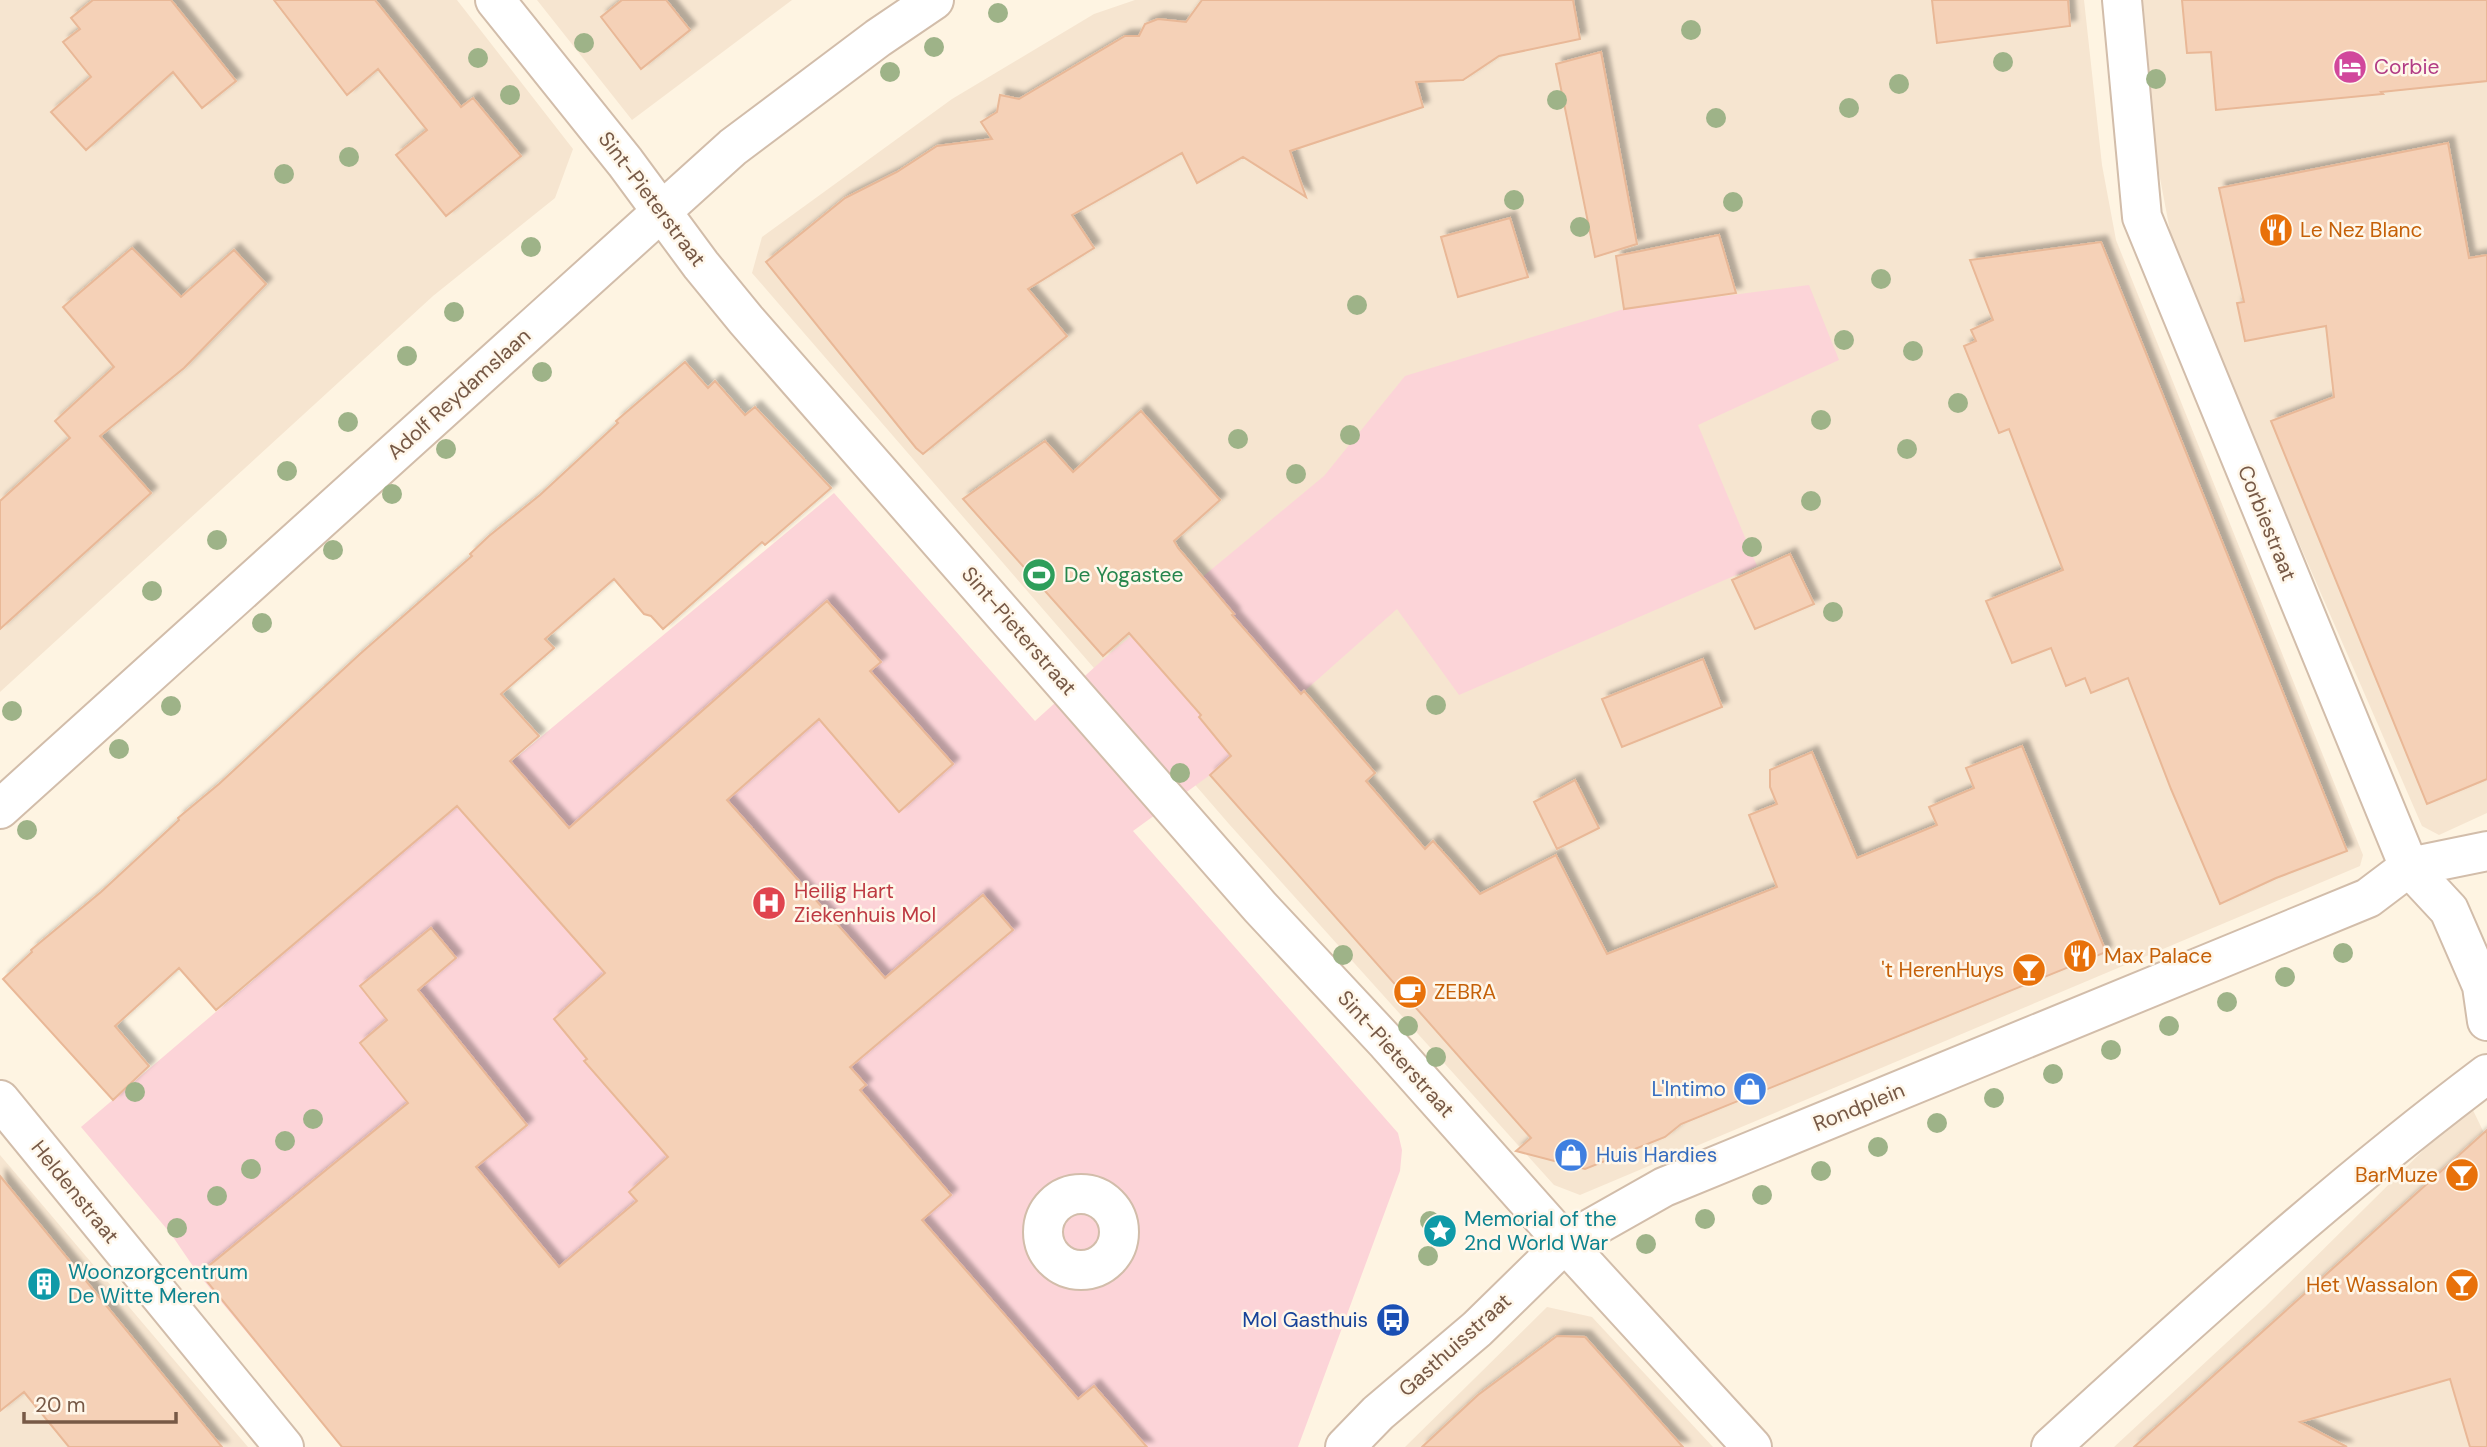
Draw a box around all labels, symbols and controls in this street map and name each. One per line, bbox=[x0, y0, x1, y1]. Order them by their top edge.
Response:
hotel icon: Corbie bbox=[2331, 48, 2369, 86]
place label: Corbie bbox=[2374, 53, 2439, 81]
street label: Sint-Pieterstraat bbox=[592, 126, 712, 272]
restaurant icon: Le Nez Blanc bbox=[2257, 211, 2295, 249]
place label: Le Nez Blanc bbox=[2300, 216, 2423, 244]
street label: Adolf Reydamslaan bbox=[381, 322, 537, 466]
street label: Corbiestraat bbox=[2231, 461, 2303, 585]
sports icon: De Yogastee bbox=[1020, 556, 1058, 594]
street label: Sint-Pieterstraat bbox=[955, 561, 1083, 701]
place label: De Yogastee bbox=[1064, 561, 1183, 589]
place label: Heilig Hart Ziekenhuis Mol bbox=[794, 877, 936, 929]
hospital icon: Heilig Hart Ziekenhuis Mol bbox=[750, 884, 788, 922]
restaurant icon: Max Palace bbox=[2061, 937, 2099, 975]
place label: Max Palace bbox=[2104, 942, 2212, 970]
bar icon: 't HerenHuys bbox=[2010, 951, 2048, 989]
place label: 't HerenHuys bbox=[1881, 956, 2004, 984]
cafe icon: ZEBRA bbox=[1391, 973, 1429, 1011]
place label: ZEBRA bbox=[1434, 978, 1496, 1006]
street label: Sint-Pieterstraat bbox=[1331, 984, 1461, 1124]
shop icon: L'Intimo bbox=[1731, 1070, 1769, 1108]
place label: L'Intimo bbox=[1651, 1075, 1726, 1103]
street label: Rondplein bbox=[1809, 1076, 1909, 1138]
street label: Heldenstraat bbox=[25, 1135, 125, 1249]
shop icon: Huis Hardies bbox=[1552, 1136, 1590, 1174]
place label: Huis Hardies bbox=[1596, 1141, 1717, 1169]
bar icon: BarMuze bbox=[2443, 1156, 2481, 1194]
place label: BarMuze bbox=[2355, 1161, 2438, 1189]
place label: Memorial of the 2nd World War bbox=[1464, 1205, 1617, 1257]
place icon: Memorial of the 2nd World War bbox=[1421, 1212, 1459, 1250]
place label: Woonzorgcentrum De Witte Meren bbox=[68, 1258, 248, 1310]
building icon: Woonzorgcentrum De Witte Meren bbox=[25, 1265, 63, 1303]
bar icon: Het Wassalon bbox=[2443, 1266, 2481, 1304]
place label: Het Wassalon bbox=[2306, 1271, 2438, 1299]
street label: Gasthuisstraat bbox=[1393, 1287, 1517, 1403]
bus stop icon: Mol Gasthuis bbox=[1374, 1301, 1412, 1339]
place label: Mol Gasthuis bbox=[1242, 1306, 1368, 1334]
scale bar bbox=[24, 1380, 177, 1424]
text: 20 m bbox=[35, 1391, 86, 1419]

